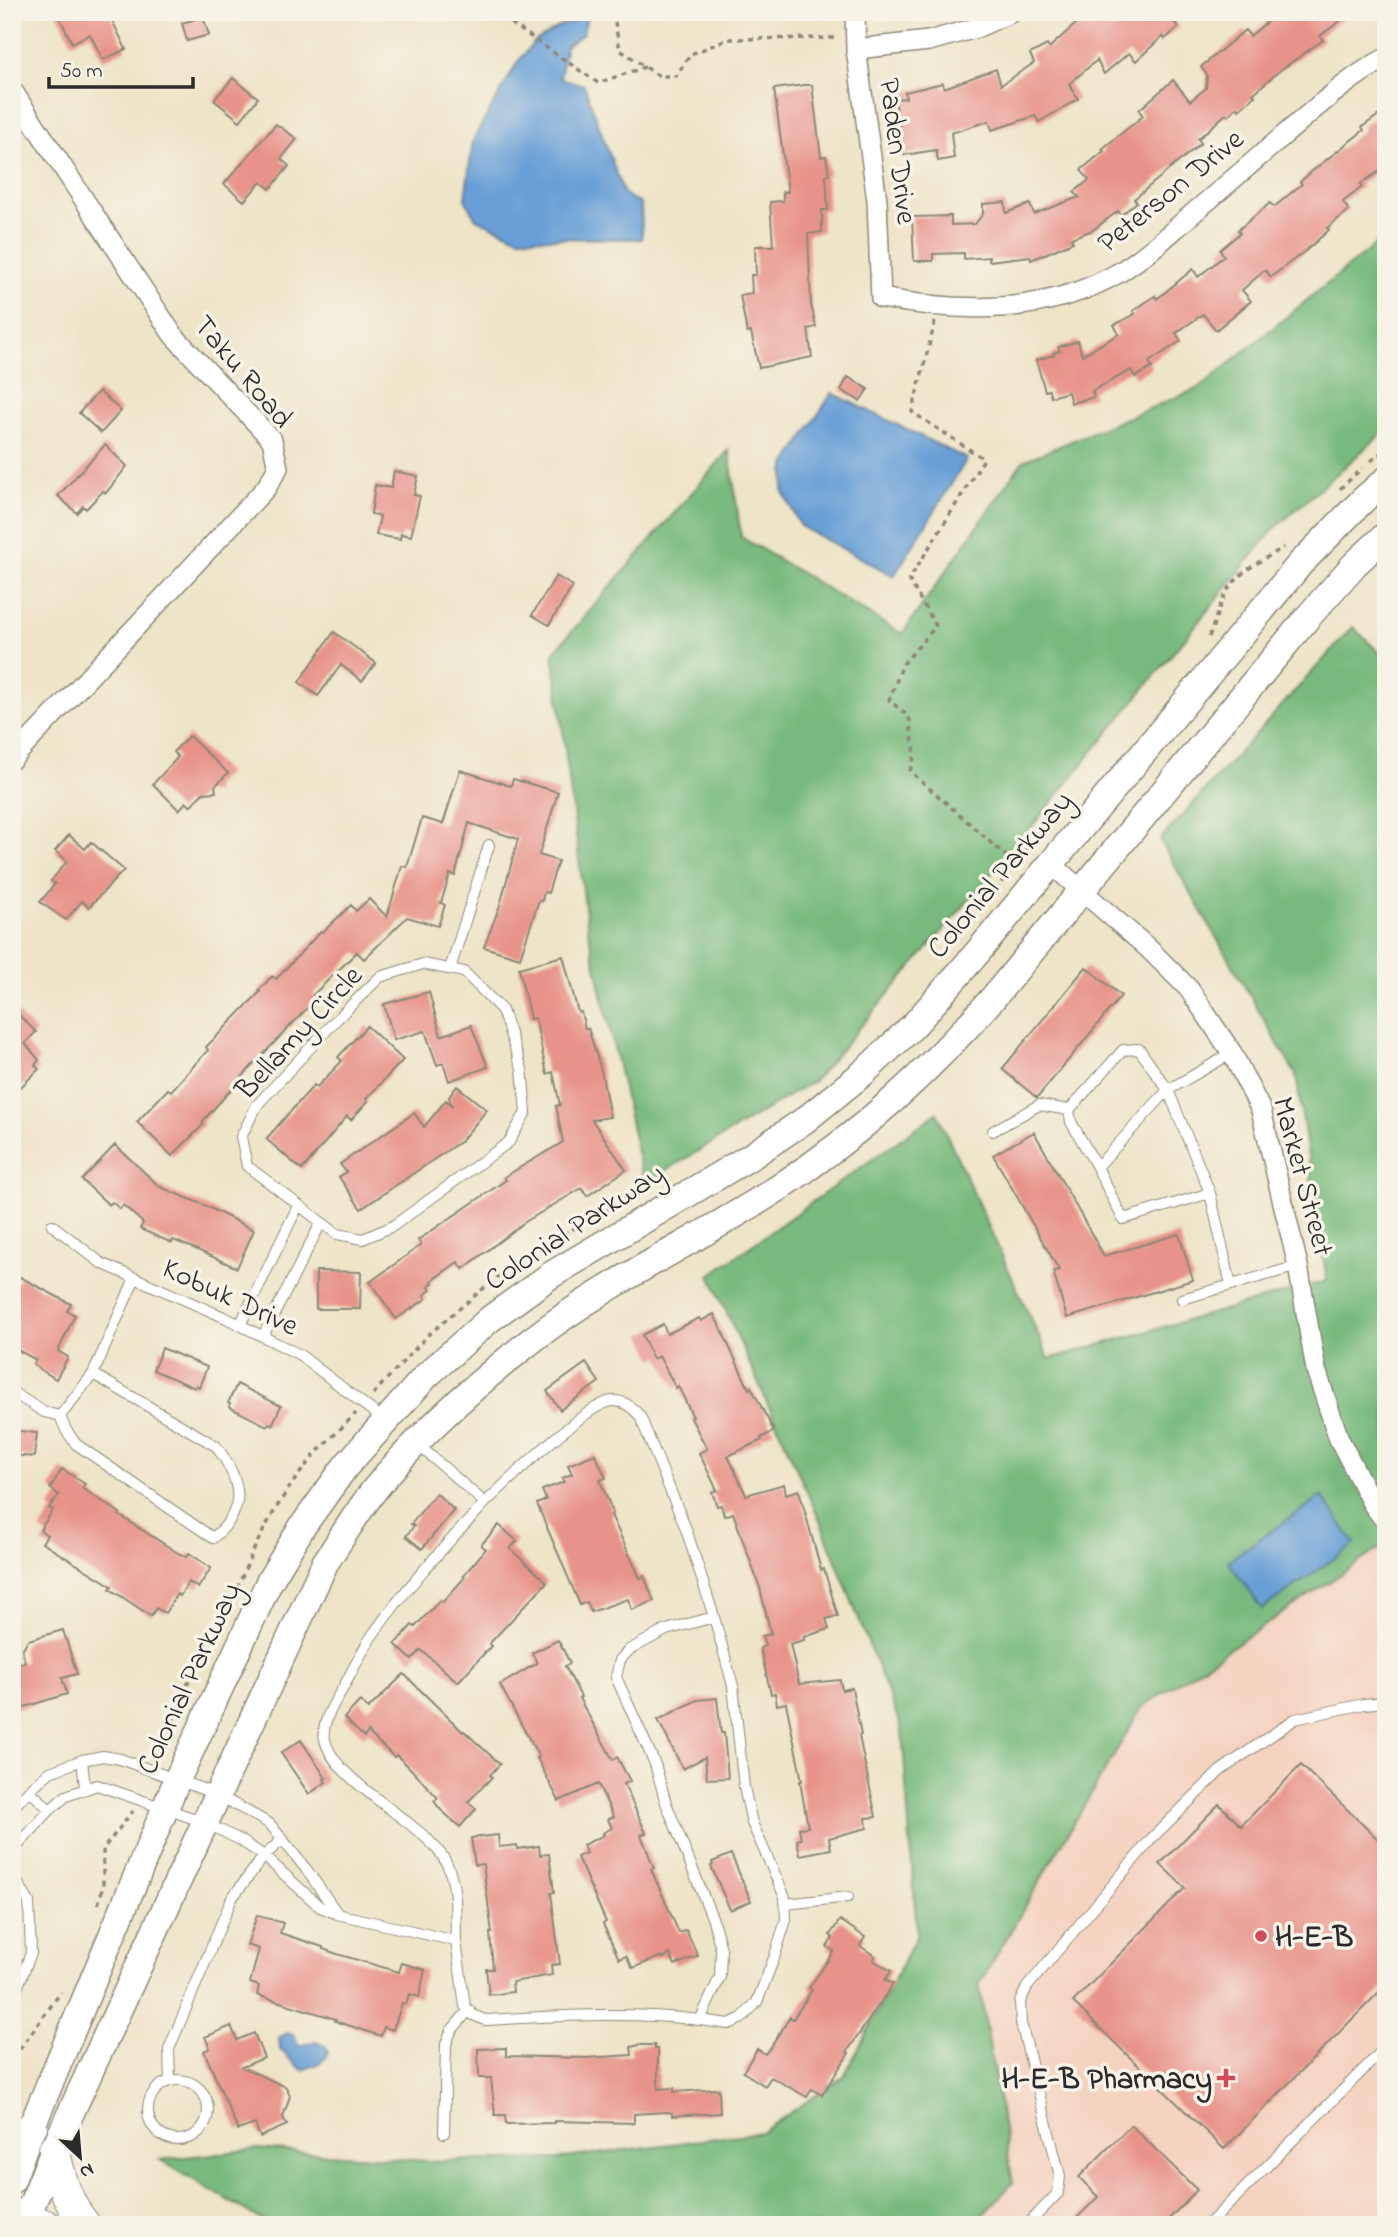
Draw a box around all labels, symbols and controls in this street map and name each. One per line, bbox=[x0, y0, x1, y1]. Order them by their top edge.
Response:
scale bar bbox=[49, 46, 192, 90]
text: 50 m bbox=[60, 57, 103, 87]
street label: Paden Drive bbox=[865, 76, 927, 228]
street label: Peterson Drive bbox=[1089, 119, 1255, 265]
street label: Taku Road bbox=[181, 307, 302, 439]
street label: Colonial Parkway bbox=[918, 782, 1085, 970]
street label: Bellamy Circle bbox=[225, 956, 375, 1112]
street label: Market Street bbox=[1259, 1092, 1344, 1261]
street label: Colonial Parkway bbox=[477, 1154, 675, 1303]
street label: Kobuk Drive bbox=[155, 1248, 305, 1350]
street label: Colonial Parkway bbox=[127, 1576, 255, 1783]
place label: H-E-B bbox=[1275, 1917, 1353, 1961]
marker: H-E-B bbox=[1253, 1928, 1269, 1944]
place label: H-E-B Pharmacy bbox=[1001, 2059, 1212, 2103]
marker: H-E-B Pharmacy bbox=[1218, 2070, 1234, 2086]
north arrow bbox=[46, 2122, 116, 2192]
text: N bbox=[75, 2155, 98, 2185]

